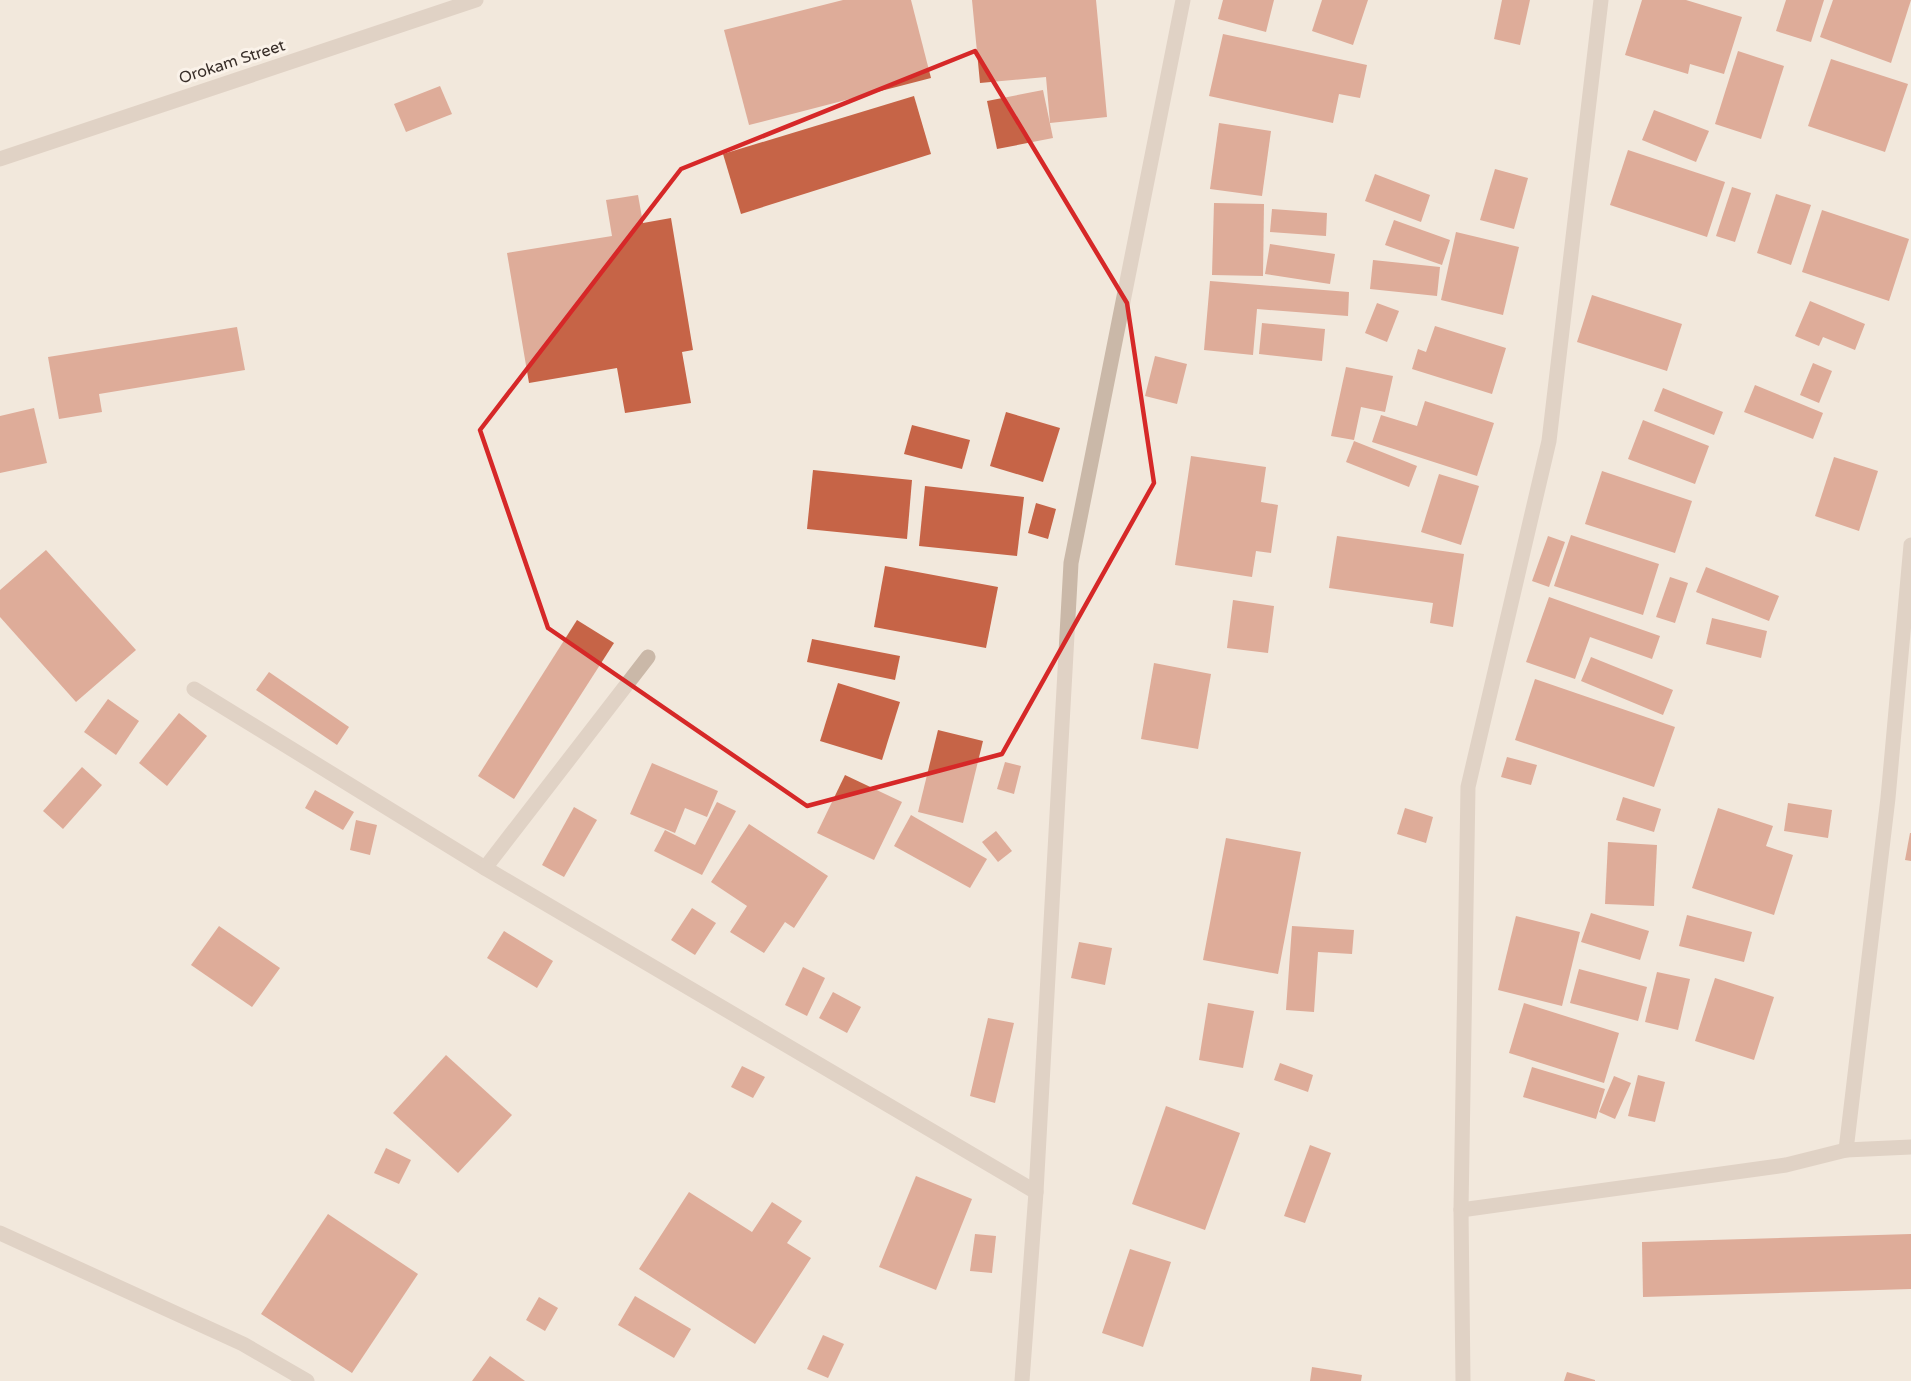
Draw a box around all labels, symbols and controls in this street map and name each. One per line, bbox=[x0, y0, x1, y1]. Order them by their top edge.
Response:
street label: Orokam Street bbox=[176, 35, 288, 89]

